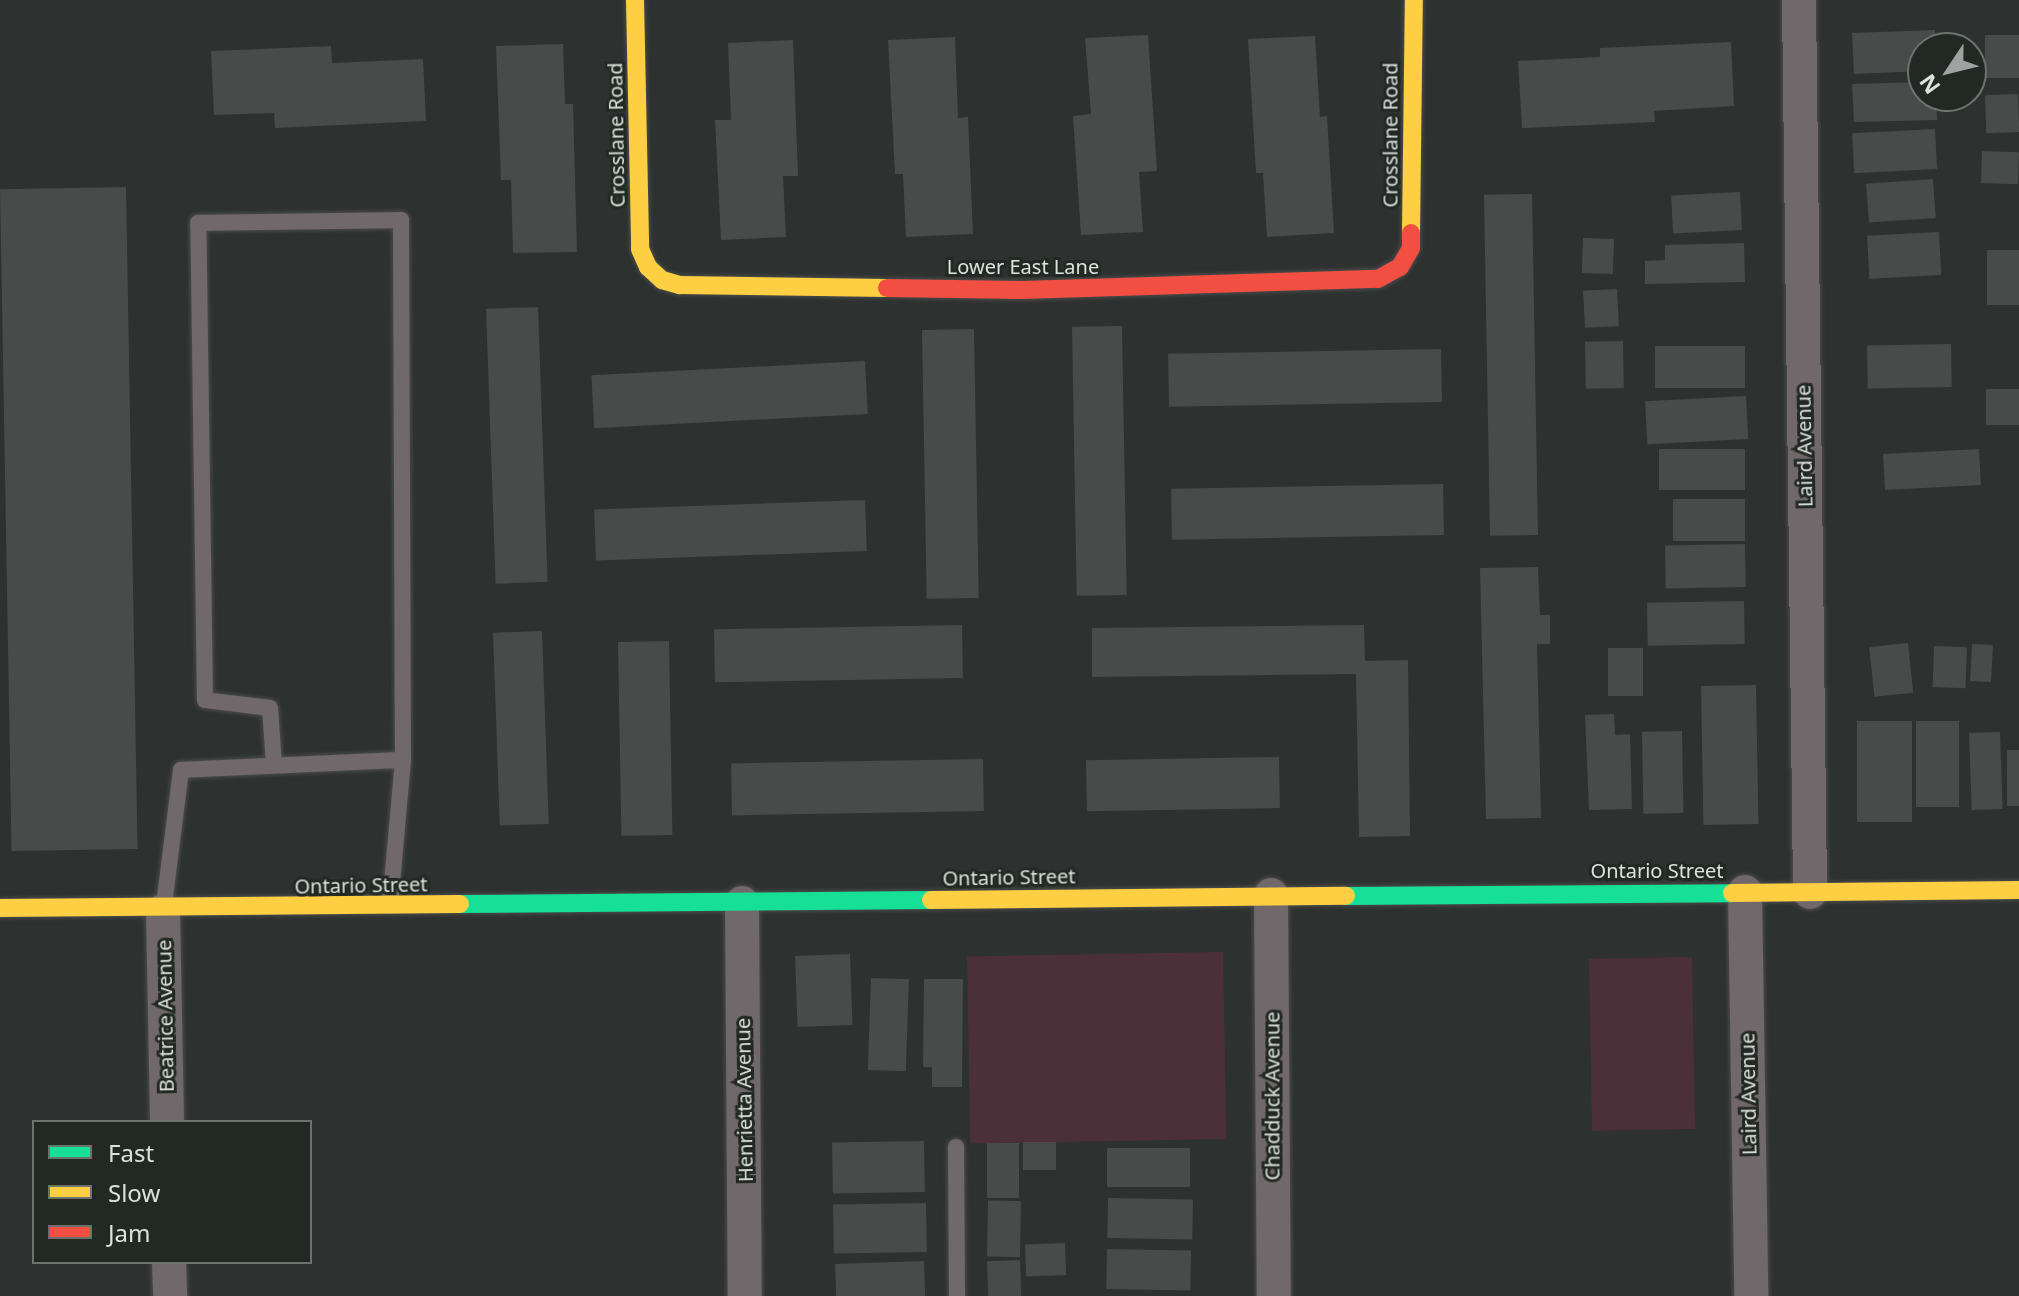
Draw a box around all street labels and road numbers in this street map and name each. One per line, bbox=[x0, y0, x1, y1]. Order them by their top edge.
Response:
street label: Crosslane Road bbox=[603, 62, 629, 208]
street label: Crosslane Road bbox=[1378, 62, 1402, 208]
street label: Lower East Lane bbox=[947, 254, 1099, 278]
street label: Laird Avenue bbox=[1791, 385, 1817, 507]
street label: Ontario Street bbox=[1591, 858, 1723, 882]
street label: Ontario Street bbox=[942, 864, 1076, 890]
street label: Ontario Street bbox=[294, 872, 428, 898]
street label: Beatrice Avenue bbox=[152, 940, 178, 1092]
street label: Chadduck Avenue bbox=[1260, 1012, 1284, 1180]
street label: Henrietta Avenue bbox=[731, 1018, 757, 1182]
street label: Laird Avenue bbox=[1735, 1033, 1761, 1155]

